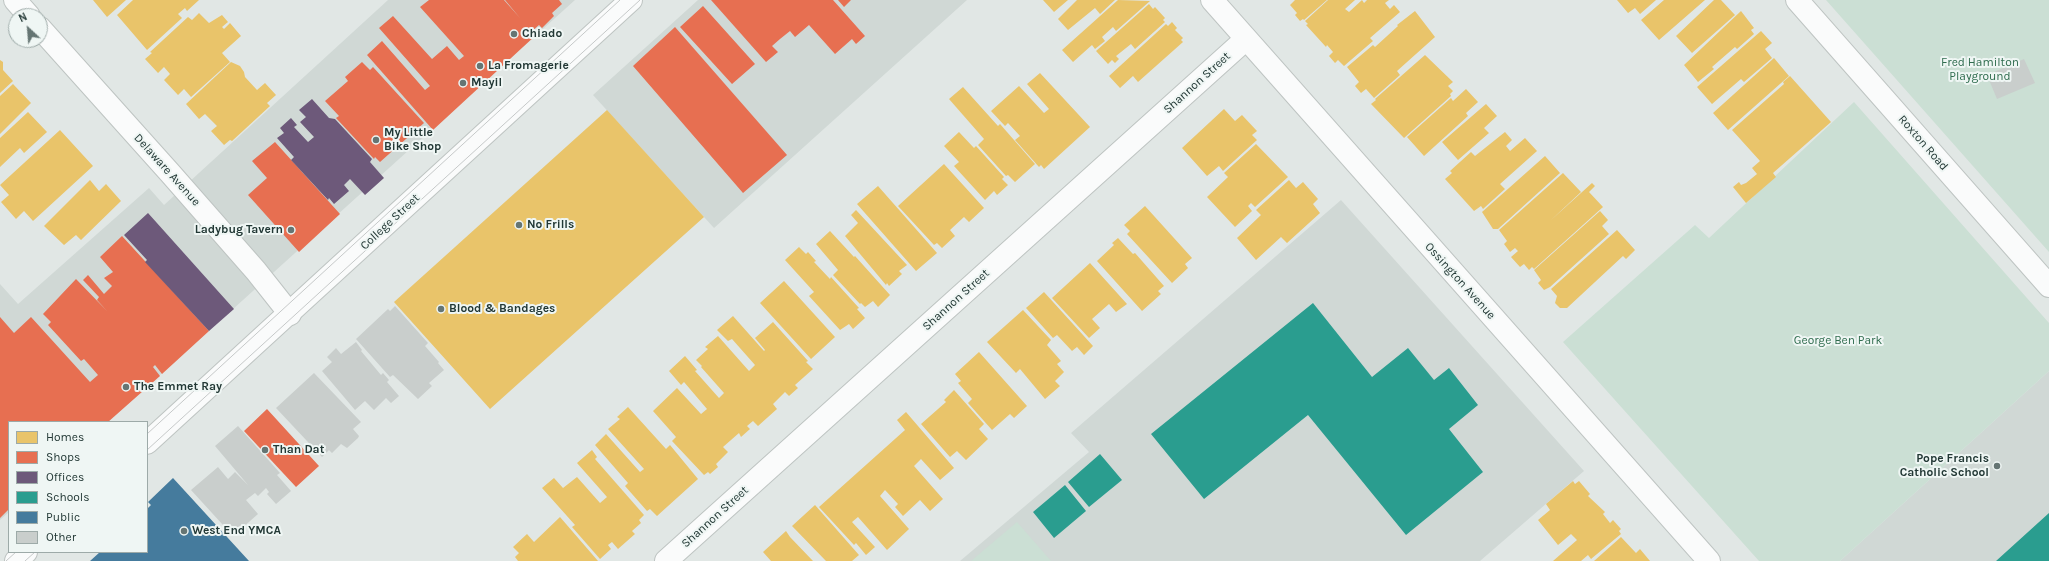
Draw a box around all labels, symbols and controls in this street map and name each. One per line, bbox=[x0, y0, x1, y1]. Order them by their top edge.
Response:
north arrow bbox=[8, 8, 48, 48]
text: N bbox=[17, 10, 29, 25]
place label: Chiado bbox=[522, 27, 562, 41]
marker: Chiado bbox=[509, 29, 519, 39]
street label: Shannon Street bbox=[1161, 49, 1233, 117]
park label: Fred Hamilton Playground bbox=[1941, 56, 2019, 84]
place label: La Fromagerie bbox=[488, 59, 569, 73]
marker: La Fromagerie bbox=[475, 61, 485, 71]
place label: Mayil bbox=[471, 76, 502, 90]
marker: Mayil bbox=[458, 78, 468, 88]
street label: Roxton Road bbox=[1895, 112, 1951, 174]
place label: My Little Bike Shop bbox=[384, 126, 441, 154]
street label: Delaware Avenue bbox=[131, 131, 203, 209]
marker: My Little Bike Shop bbox=[371, 135, 381, 145]
street label: College Street bbox=[357, 191, 423, 253]
place label: No Frills bbox=[527, 218, 574, 232]
marker: No Frills bbox=[514, 220, 524, 230]
place label: Ladybug Tavern bbox=[195, 223, 283, 237]
marker: Ladybug Tavern bbox=[286, 225, 296, 235]
street label: Ossington Avenue bbox=[1422, 240, 1498, 322]
street label: Shannon Street bbox=[920, 266, 992, 334]
place label: Blood & Bandages bbox=[449, 302, 555, 316]
marker: Blood & Bandages bbox=[436, 304, 446, 314]
park label: George Ben Park bbox=[1794, 334, 1882, 348]
place label: The Emmet Ray bbox=[134, 380, 222, 394]
marker: The Emmet Ray bbox=[121, 382, 131, 392]
legend bbox=[8, 421, 148, 553]
text: Homes bbox=[46, 430, 84, 444]
place label: Than Dat bbox=[273, 443, 324, 457]
marker: Than Dat bbox=[260, 445, 270, 455]
text: Shops bbox=[46, 450, 80, 464]
place label: Pope Francis Catholic School bbox=[1900, 452, 1989, 480]
marker: Pope Francis Catholic School bbox=[1992, 461, 2002, 471]
text: Offices bbox=[46, 470, 84, 484]
street label: Shannon Street bbox=[679, 483, 751, 551]
text: Schools bbox=[46, 490, 89, 504]
text: Public bbox=[46, 510, 80, 524]
place label: West End YMCA bbox=[192, 524, 281, 538]
marker: West End YMCA bbox=[179, 526, 189, 536]
text: Other bbox=[46, 530, 76, 544]

